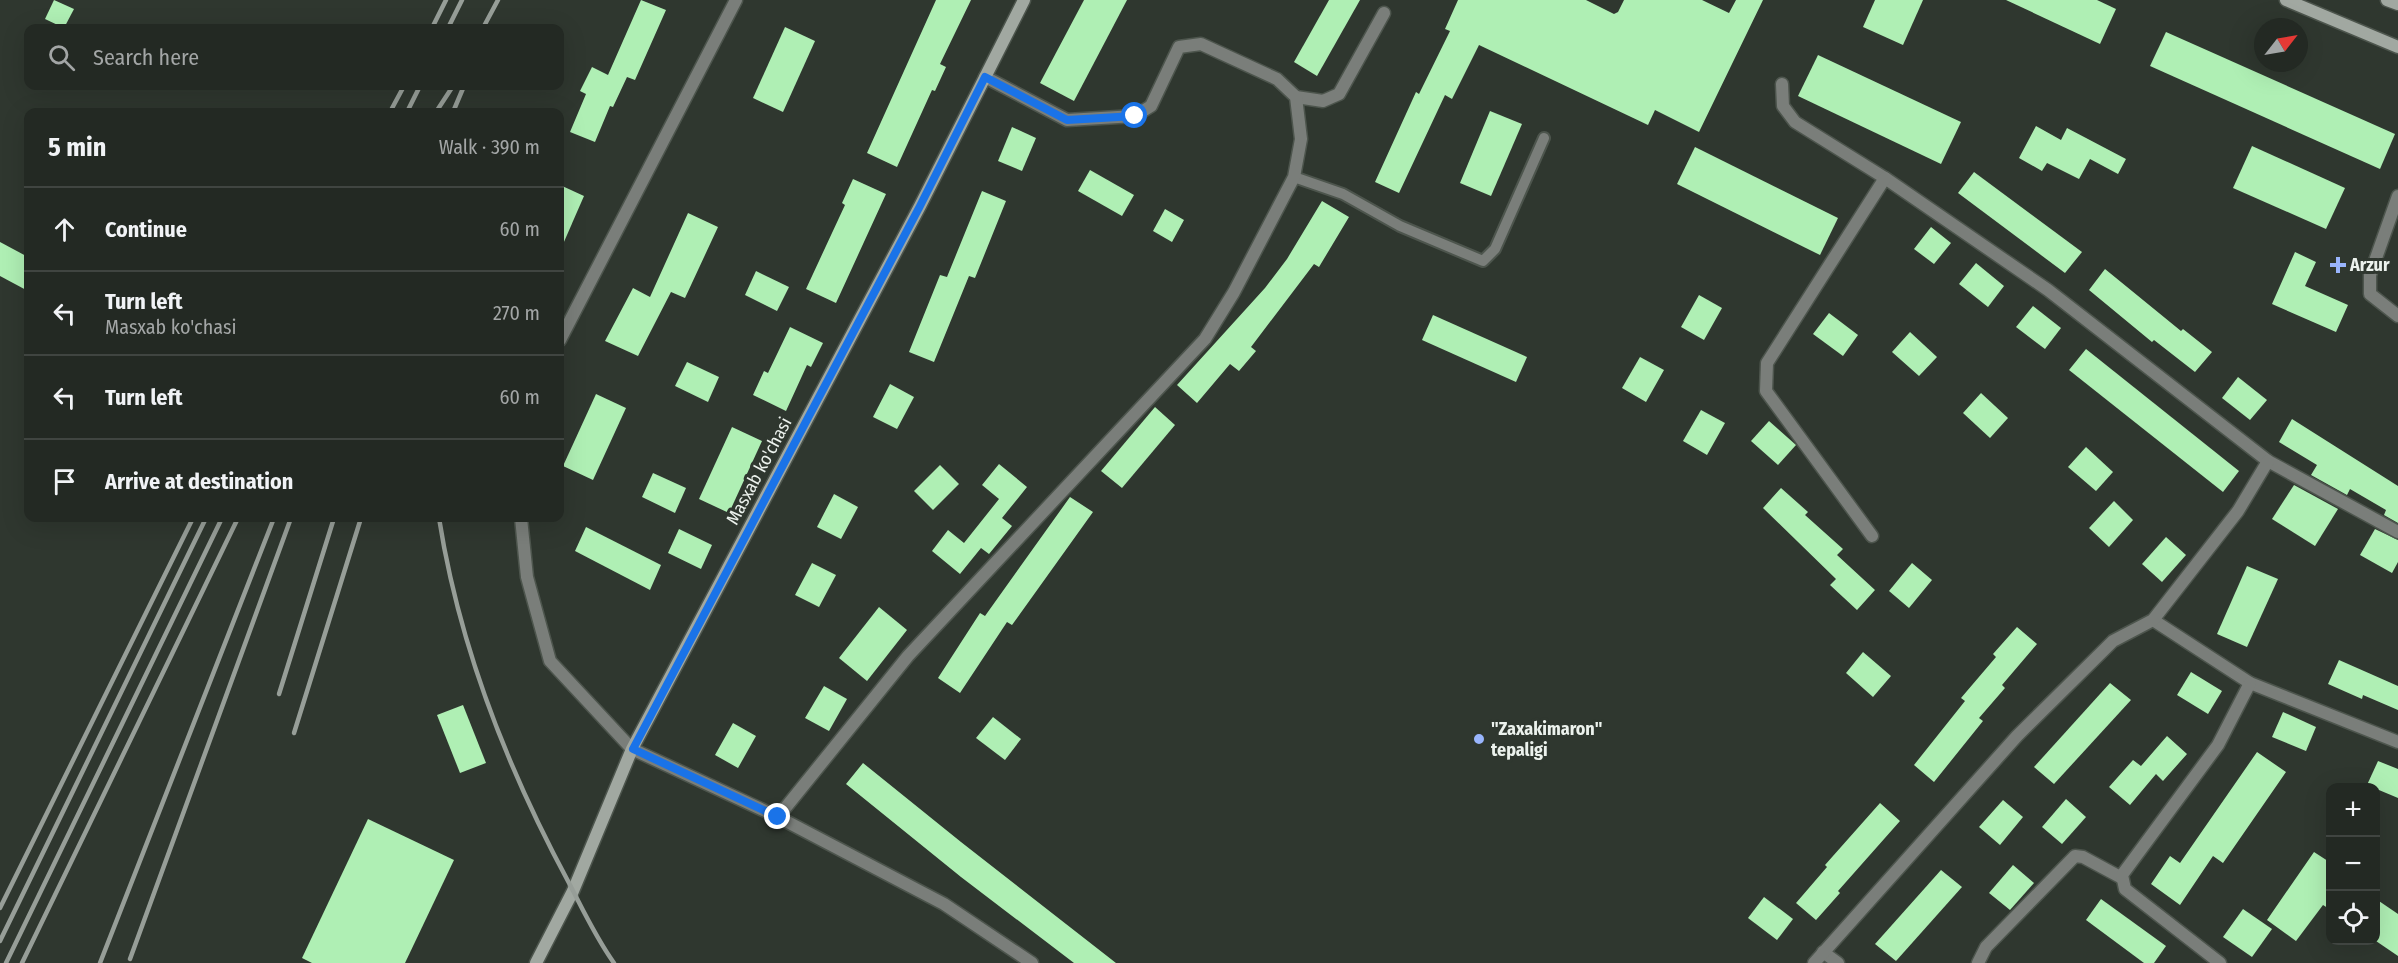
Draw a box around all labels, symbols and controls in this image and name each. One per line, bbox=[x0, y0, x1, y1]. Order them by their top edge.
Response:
north arrow bbox=[2254, 18, 2308, 72]
search box bbox=[24, 24, 564, 90]
icon: search bbox=[45, 41, 78, 74]
text: Search here bbox=[93, 44, 199, 71]
route start bbox=[1121, 102, 1147, 128]
text: 5 min bbox=[48, 132, 106, 163]
text: Walk · 390 m bbox=[439, 135, 540, 159]
icon: ahead bbox=[48, 213, 81, 246]
text: Continue bbox=[105, 216, 187, 243]
text: 60 m bbox=[500, 217, 540, 241]
place label: Arzur bbox=[2349, 254, 2390, 276]
marker: Arzur bbox=[2331, 258, 2345, 272]
text: Turn left bbox=[105, 288, 183, 315]
icon: left bbox=[48, 297, 81, 330]
text: 270 m bbox=[493, 301, 540, 325]
text: Masxab ko'chasi bbox=[105, 315, 236, 339]
icon: left bbox=[48, 381, 81, 414]
text: Turn left bbox=[105, 384, 183, 411]
text: 60 m bbox=[500, 385, 540, 409]
street label: Masxab ko'chasi bbox=[722, 414, 796, 528]
icon: arrive bbox=[48, 465, 81, 498]
text: Arrive at destination bbox=[105, 468, 293, 495]
place label: "Zaxakimaron" tepaligi bbox=[1491, 718, 1602, 761]
marker: "Zaxakimaron" tepaligi bbox=[1472, 732, 1486, 746]
map controls bbox=[2326, 783, 2380, 945]
button: + bbox=[2326, 783, 2380, 837]
route end bbox=[764, 803, 790, 829]
button: − bbox=[2326, 837, 2380, 891]
button: locate bbox=[2326, 891, 2380, 945]

